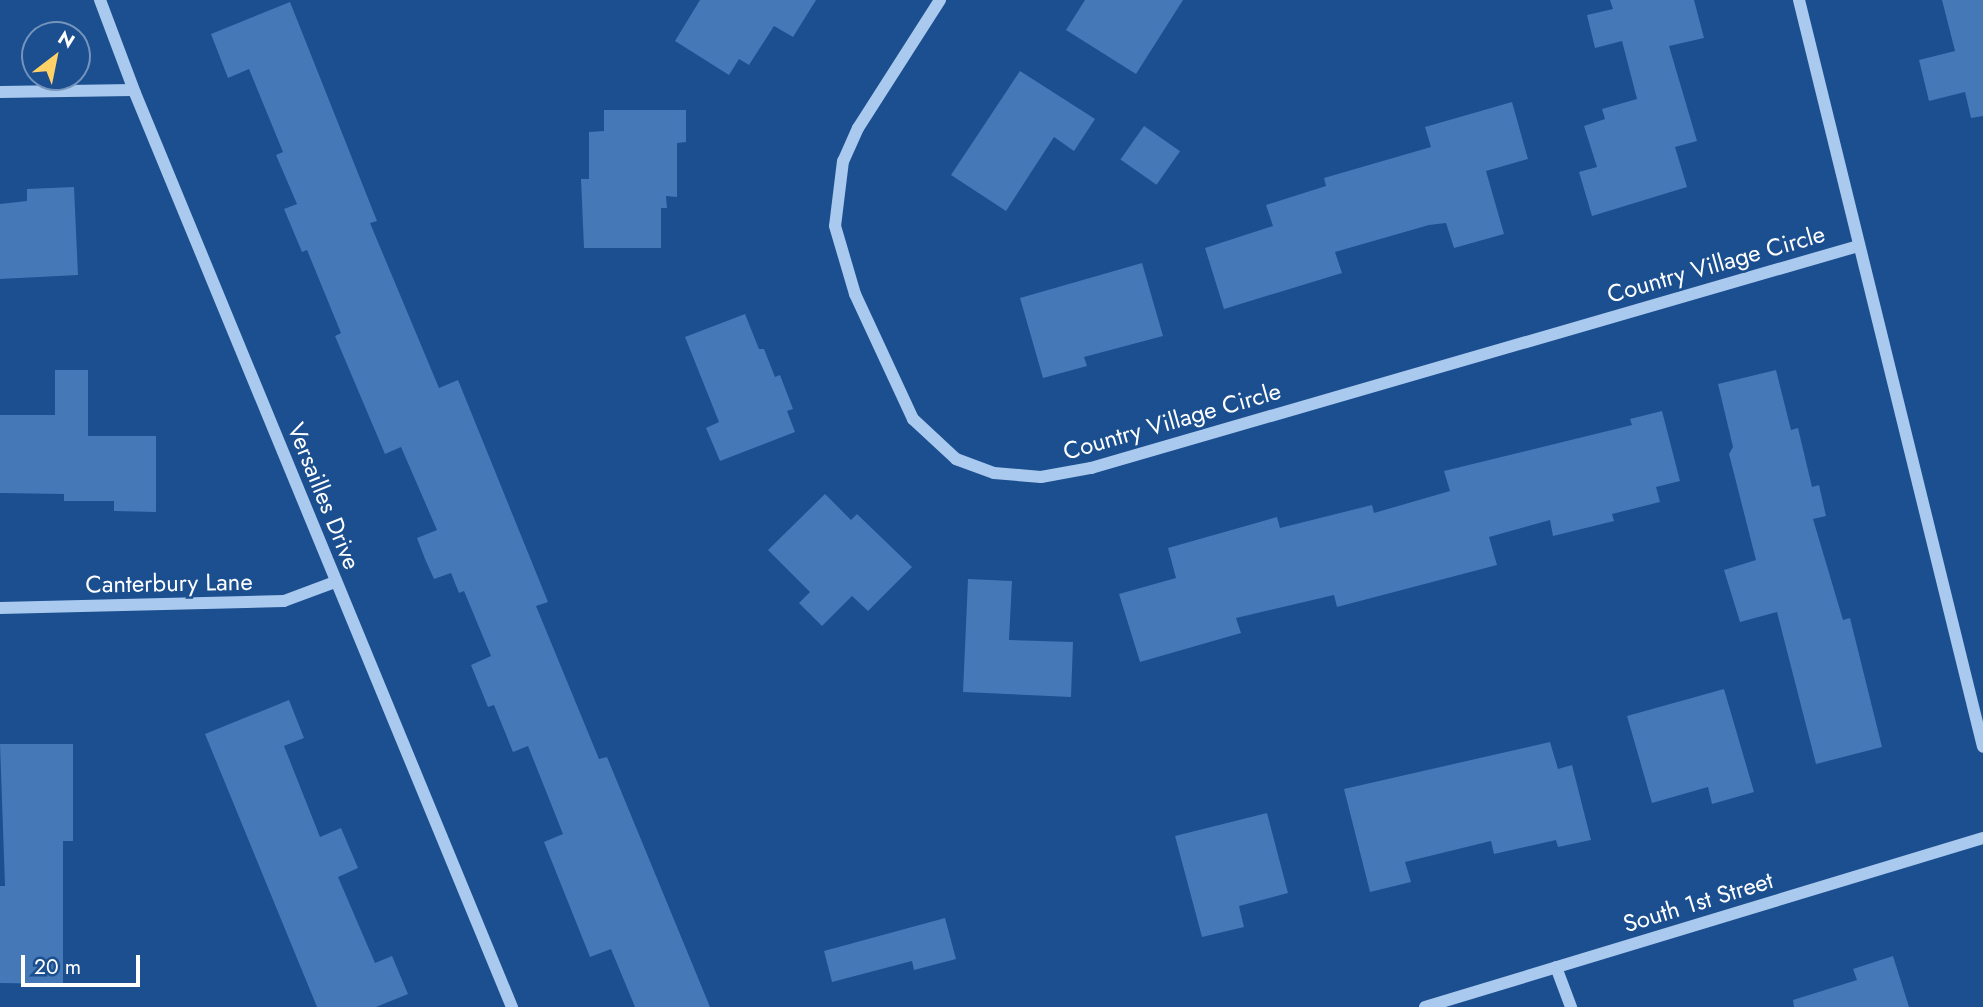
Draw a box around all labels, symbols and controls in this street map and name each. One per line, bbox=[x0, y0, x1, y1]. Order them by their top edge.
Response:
north arrow bbox=[21, 21, 91, 91]
text: N bbox=[53, 24, 80, 55]
street label: Country Village Circle bbox=[1604, 219, 1828, 309]
street label: Country Village Circle bbox=[1060, 376, 1284, 466]
street label: Versailles Drive bbox=[282, 418, 366, 574]
street label: Canterbury Lane bbox=[85, 567, 253, 599]
street label: South 1st Street bbox=[1620, 866, 1776, 938]
scale bar bbox=[24, 940, 144, 984]
text: 20 m bbox=[34, 952, 81, 982]

